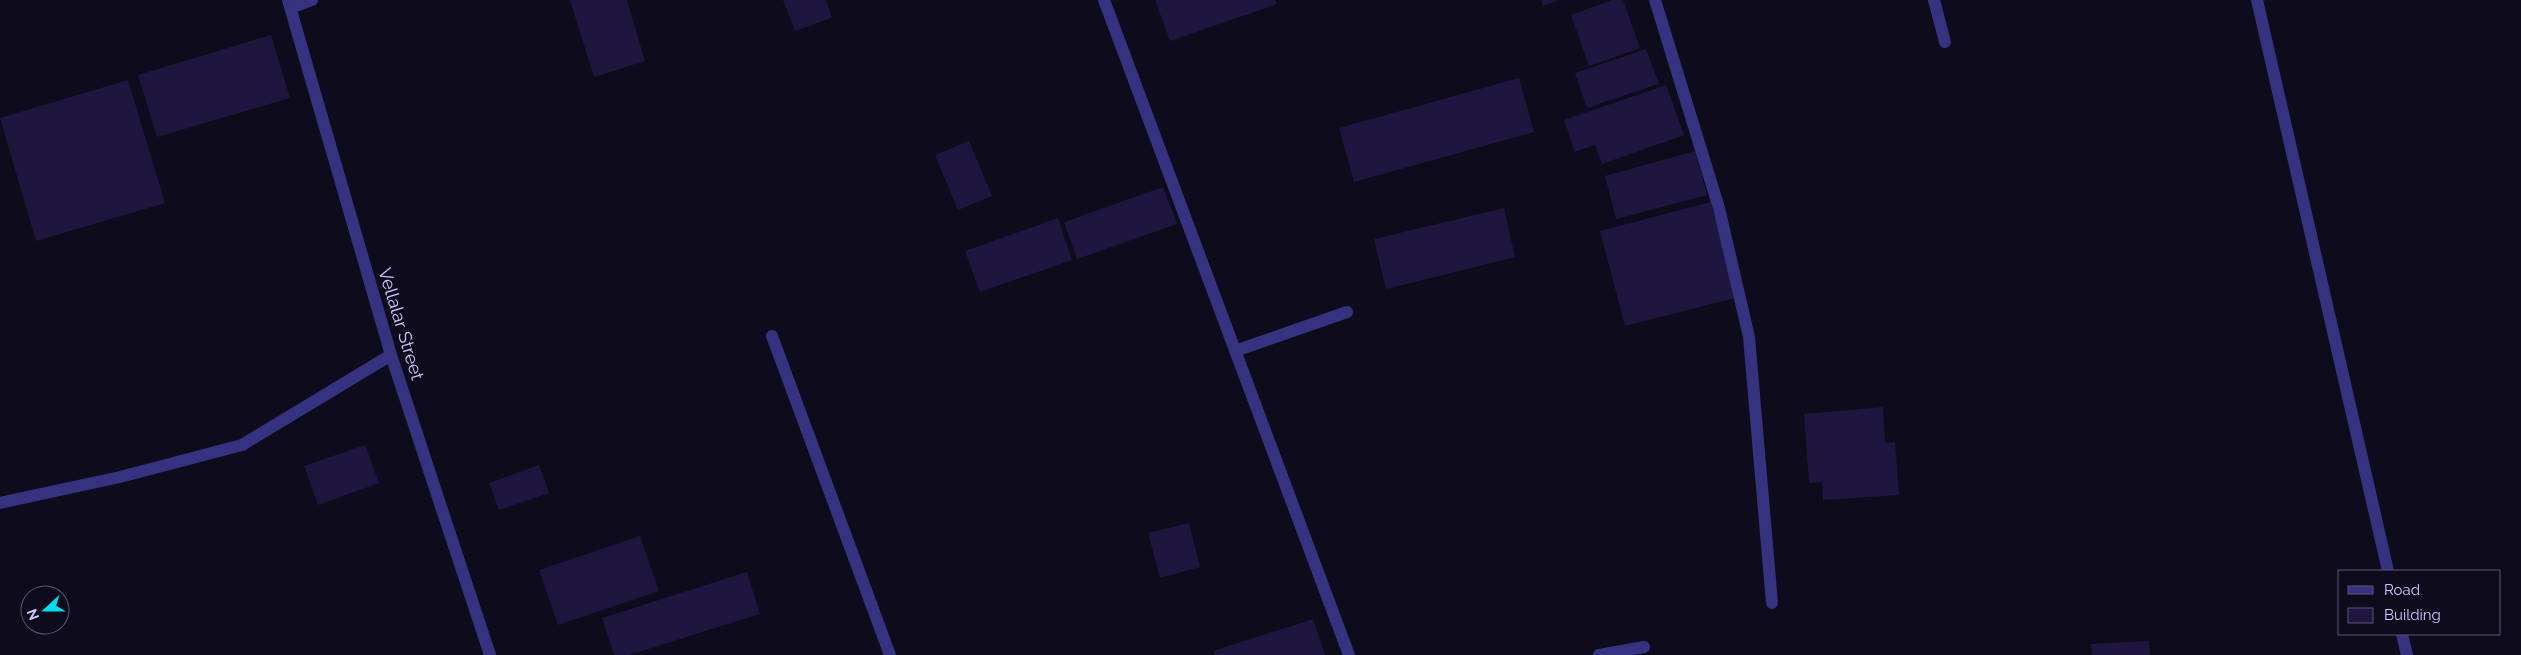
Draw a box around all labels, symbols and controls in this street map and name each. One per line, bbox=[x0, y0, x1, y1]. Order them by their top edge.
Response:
street label: Vellalar Street bbox=[374, 265, 429, 383]
legend bbox=[2338, 570, 2501, 635]
text: Road bbox=[2384, 581, 2420, 599]
north arrow bbox=[20, 585, 70, 635]
text: Building bbox=[2384, 606, 2441, 624]
text: N bbox=[23, 607, 42, 623]

